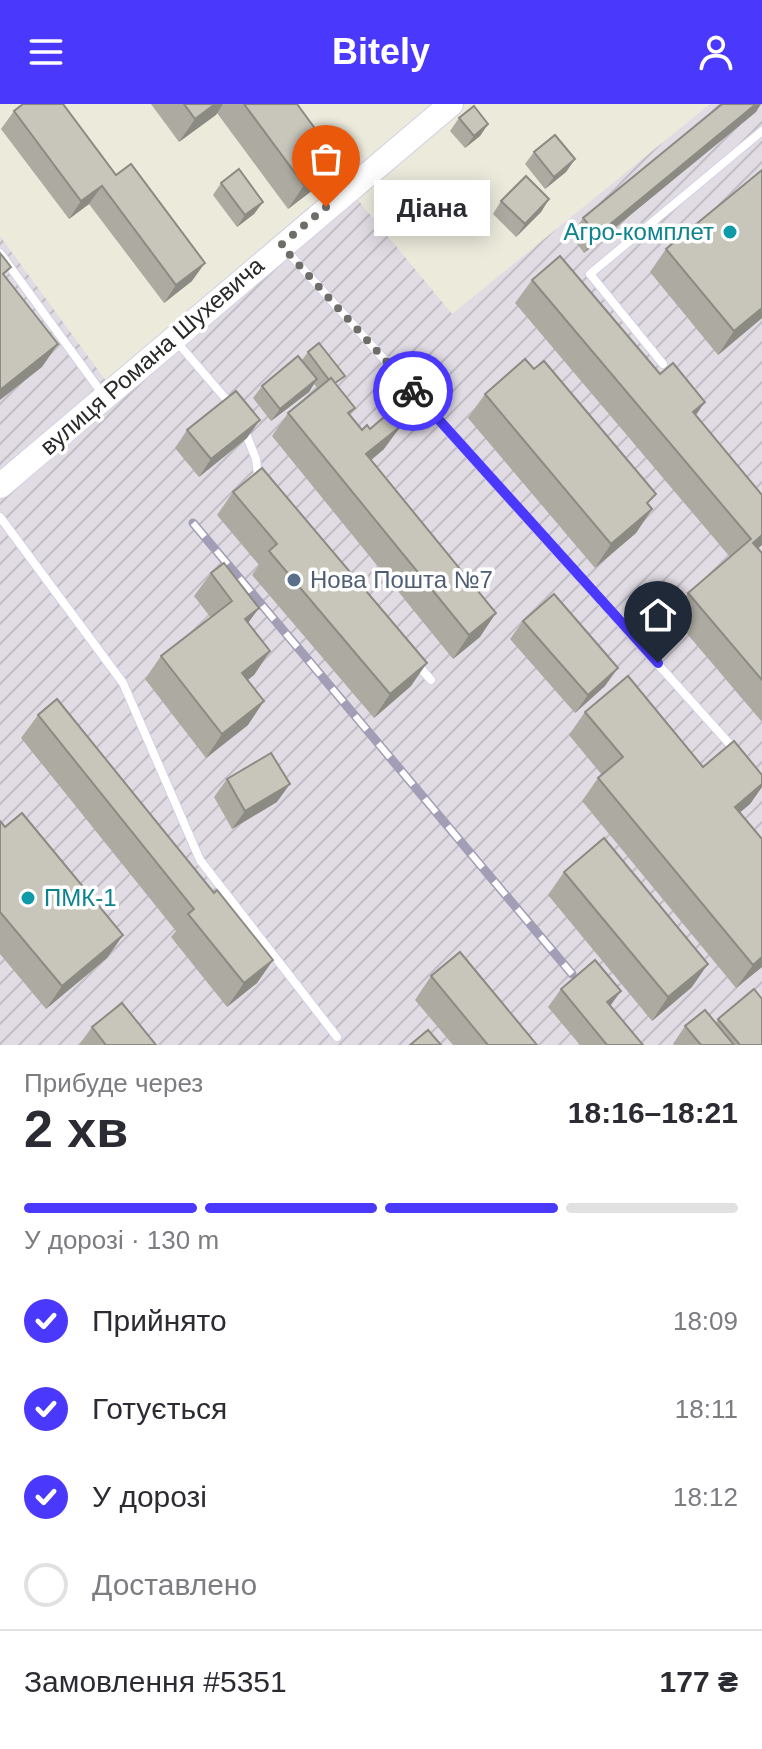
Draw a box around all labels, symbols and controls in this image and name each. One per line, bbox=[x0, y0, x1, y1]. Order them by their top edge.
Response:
icon: menu bbox=[24, 30, 68, 74]
icon: person bbox=[694, 30, 738, 74]
text: Bitely bbox=[332, 31, 430, 72]
pin bbox=[292, 125, 360, 207]
icon: bag bbox=[304, 137, 348, 181]
callout: Діана bbox=[374, 179, 490, 235]
text: Діана bbox=[397, 193, 467, 223]
place label: Агро-комплет bbox=[563, 218, 714, 245]
marker: Агро-комплет bbox=[721, 223, 739, 241]
street label: вулиця Романа Шухевича bbox=[35, 251, 269, 460]
courier bbox=[373, 351, 453, 431]
icon: bike bbox=[391, 369, 435, 413]
place label: Нова Пошта №7 bbox=[310, 566, 493, 593]
marker: Нова Пошта №7 bbox=[285, 571, 303, 589]
pin bbox=[624, 581, 692, 663]
icon: home bbox=[636, 593, 680, 637]
place label: ПМК-1 bbox=[44, 884, 117, 911]
marker: ПМК-1 bbox=[19, 889, 37, 907]
text: Прибуде через bbox=[24, 1068, 203, 1098]
text: 18:16–18:21 bbox=[568, 1096, 738, 1129]
text: 2 хв bbox=[24, 1100, 128, 1158]
text: У дорозі · 130 m bbox=[24, 1225, 219, 1255]
icon: check bbox=[24, 1299, 68, 1343]
text: Прийнято bbox=[92, 1304, 227, 1337]
text: 18:09 bbox=[673, 1306, 738, 1336]
icon: check bbox=[24, 1387, 68, 1431]
text: Готується bbox=[92, 1392, 227, 1425]
text: 18:11 bbox=[675, 1394, 738, 1424]
icon: check bbox=[24, 1475, 68, 1519]
text: У дорозі bbox=[92, 1480, 207, 1513]
text: 18:12 bbox=[673, 1482, 738, 1512]
text: Доставлено bbox=[92, 1568, 257, 1601]
text: Замовлення #5351 bbox=[24, 1665, 287, 1698]
text: 177 ₴ bbox=[660, 1665, 738, 1698]

